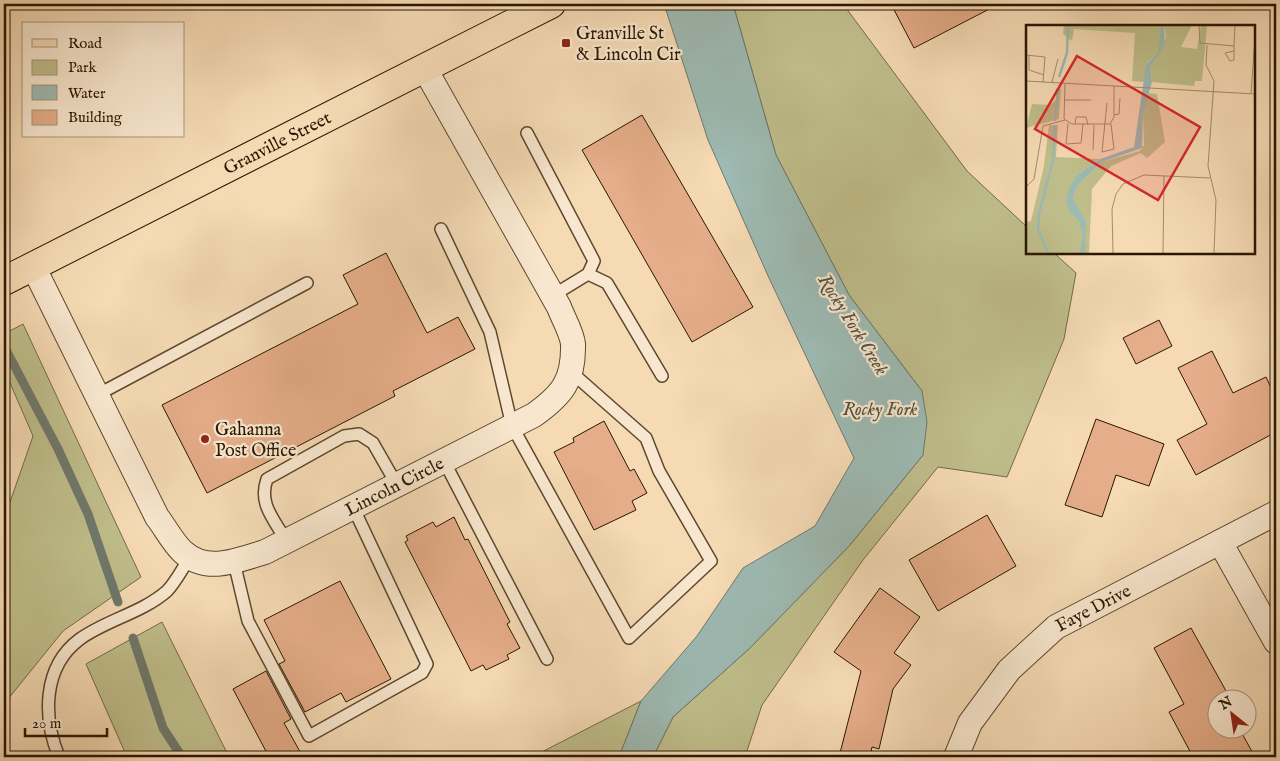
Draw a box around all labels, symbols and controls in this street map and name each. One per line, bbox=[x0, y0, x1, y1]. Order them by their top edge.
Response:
legend bbox=[22, 22, 185, 138]
place label: Granville St & Lincoln Cir bbox=[576, 23, 681, 67]
inset map bbox=[1026, 25, 1255, 254]
text: Road bbox=[68, 34, 103, 53]
marker: Granville St & Lincoln Cir bbox=[560, 37, 572, 49]
text: Park bbox=[68, 58, 98, 77]
text: Water bbox=[68, 84, 106, 103]
street label: Granville Street bbox=[220, 107, 335, 181]
text: Building bbox=[68, 108, 123, 127]
water label: Rocky Fork Creek bbox=[812, 270, 893, 380]
water label: Rocky Fork bbox=[843, 398, 918, 422]
place label: Gahanna Post Office bbox=[215, 419, 296, 463]
marker: Gahanna Post Office bbox=[199, 433, 211, 445]
street label: Lincoln Circle bbox=[341, 453, 448, 522]
street label: Faye Drive bbox=[1052, 580, 1135, 638]
north arrow bbox=[1208, 688, 1258, 738]
text: N bbox=[1215, 693, 1236, 715]
scale bar bbox=[25, 706, 108, 738]
text: 20 m bbox=[32, 714, 62, 733]

